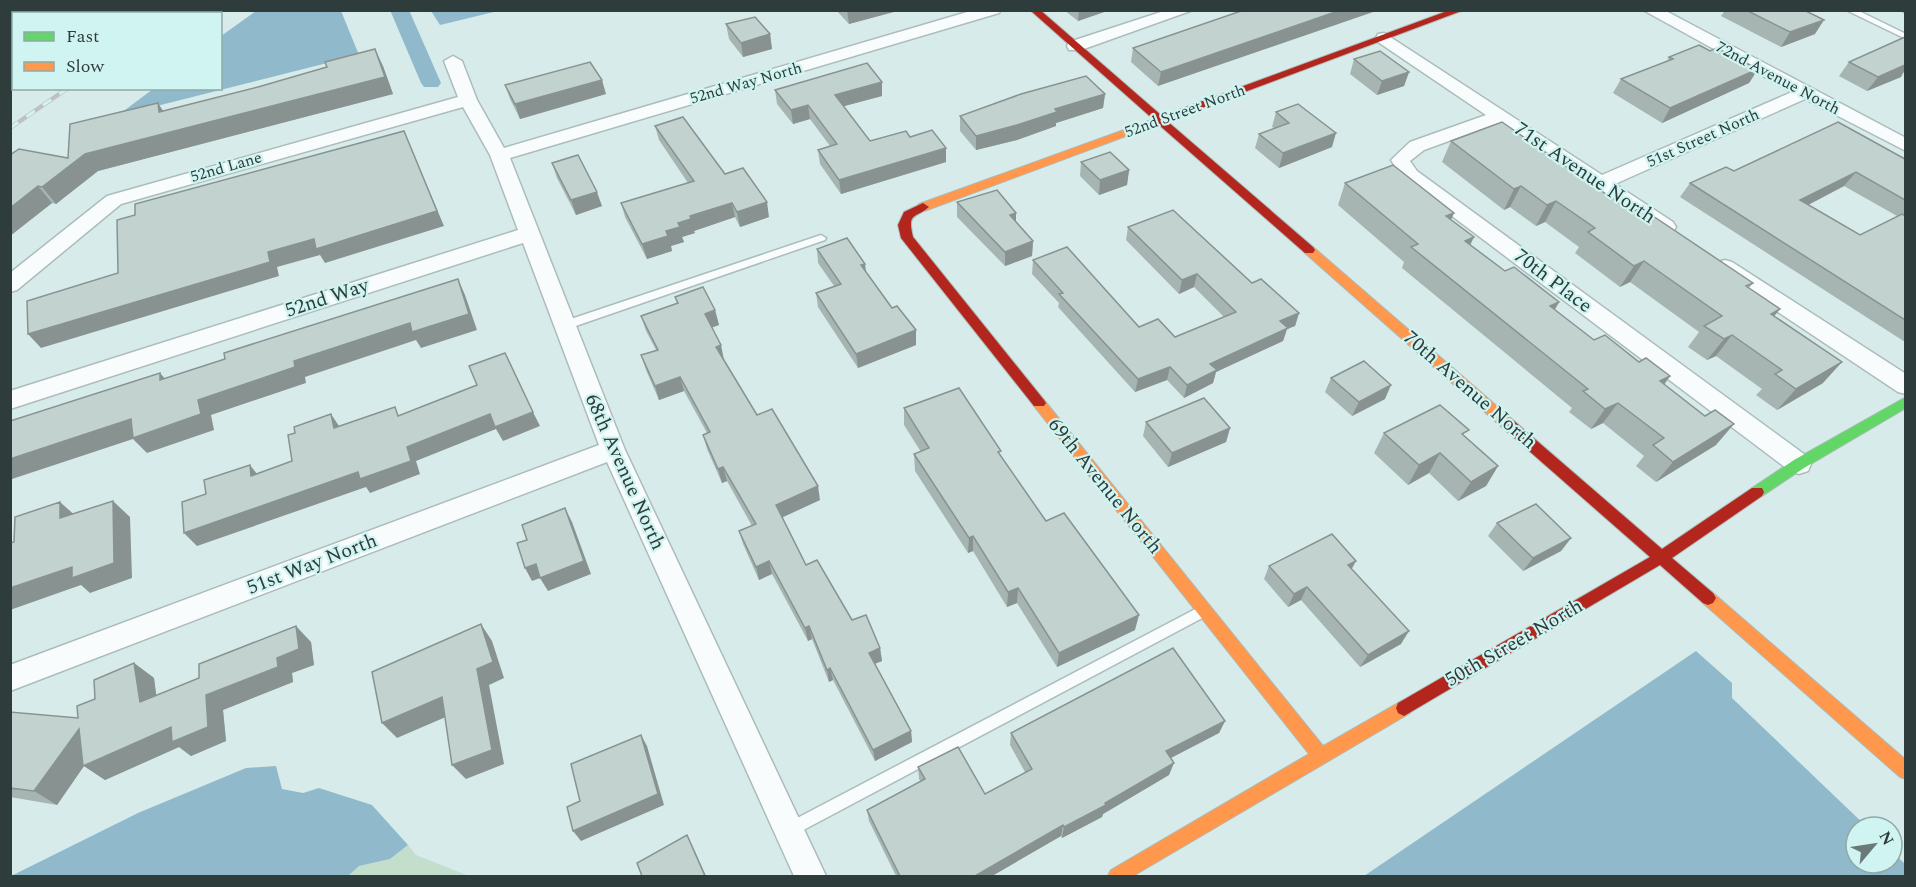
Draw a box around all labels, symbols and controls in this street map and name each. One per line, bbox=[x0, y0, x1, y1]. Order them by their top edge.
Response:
legend bbox=[12, 12, 222, 90]
text: Fast bbox=[66, 23, 99, 50]
street label: 72nd Avenue North bbox=[1712, 35, 1844, 121]
text: Slow bbox=[66, 53, 105, 80]
street label: 52nd Way North bbox=[687, 56, 805, 110]
street label: 52nd Street North bbox=[1121, 78, 1249, 144]
street label: 51st Street North bbox=[1643, 102, 1763, 174]
street label: 71st Avenue North bbox=[1508, 114, 1662, 232]
street label: 52nd Lane bbox=[187, 145, 265, 189]
street label: 70th Place bbox=[1507, 242, 1599, 320]
street label: 52nd Way bbox=[281, 270, 374, 326]
street label: 70th Avenue North bbox=[1397, 324, 1543, 456]
street label: 68th Avenue North bbox=[577, 389, 673, 555]
street label: 69th Avenue North bbox=[1040, 411, 1170, 561]
street label: 51st Way North bbox=[242, 525, 382, 603]
street label: 50th Street North bbox=[1440, 591, 1588, 695]
north arrow bbox=[1844, 815, 1904, 875]
text: N bbox=[1873, 827, 1900, 850]

